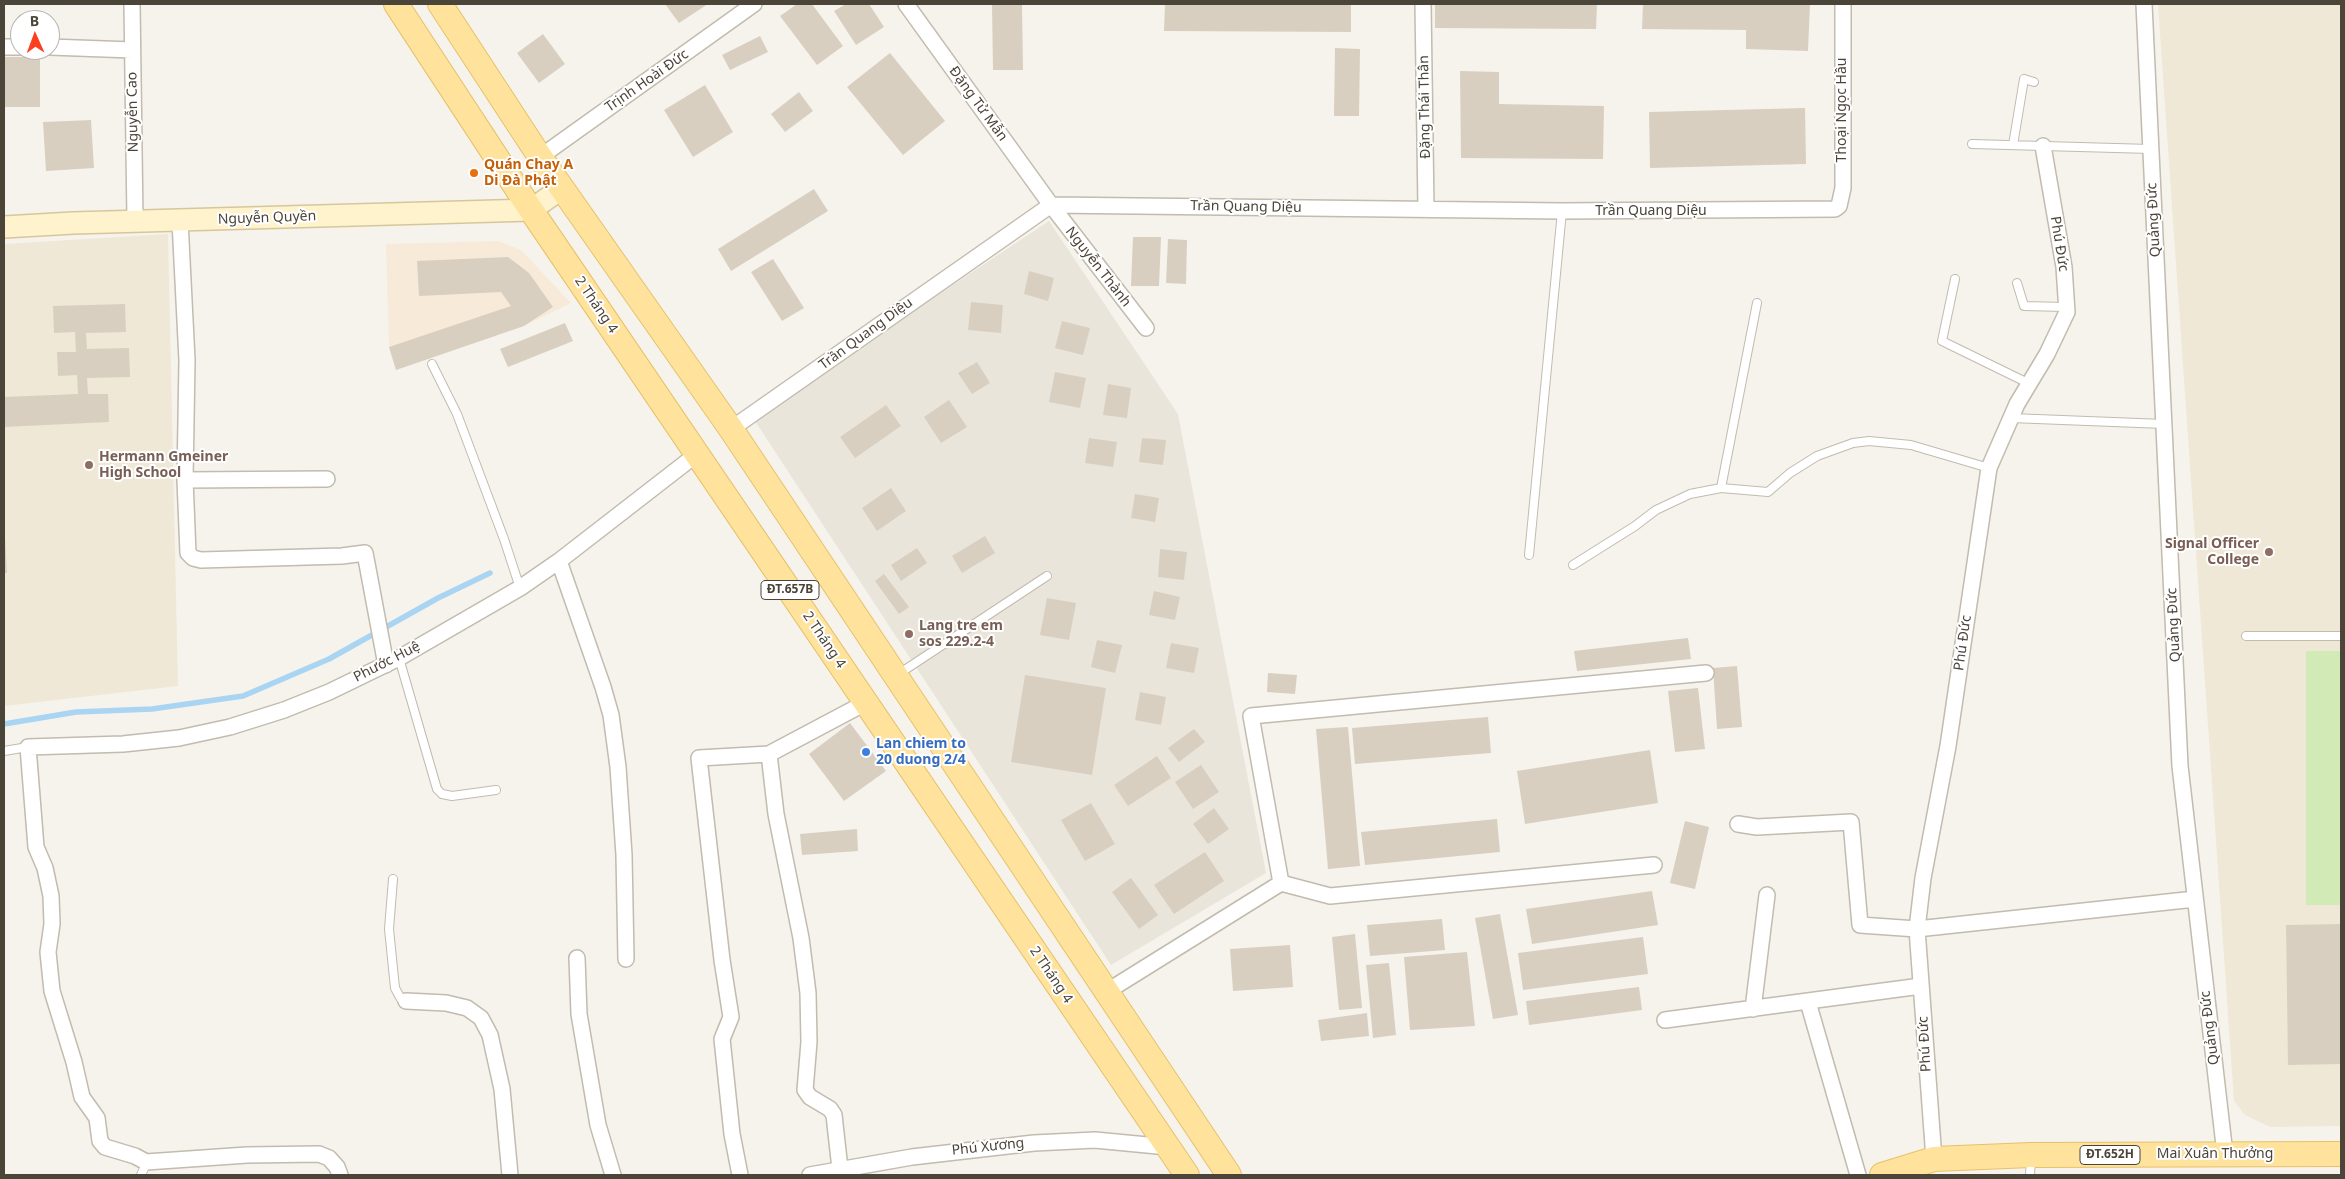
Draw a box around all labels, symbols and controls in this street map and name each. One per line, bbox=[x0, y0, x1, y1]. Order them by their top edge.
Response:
north arrow bbox=[10, 10, 60, 60]
text: B bbox=[30, 11, 39, 30]
street label: Trịnh Hoài Đức bbox=[602, 46, 692, 116]
street label: Đặng Thái Thân bbox=[1416, 55, 1434, 159]
street label: Thoại Ngọc Hầu bbox=[1834, 58, 1850, 162]
street label: Đặng Tử Mẫn bbox=[945, 63, 1011, 145]
street label: Nguyễn Cao bbox=[124, 72, 142, 152]
place label: Quán Chay A Di Đà Phật bbox=[484, 157, 573, 190]
marker: Quán Chay A Di Đà Phật bbox=[468, 167, 480, 179]
street label: Quảng Đức bbox=[2144, 182, 2164, 258]
street label: Trần Quang Diệu bbox=[1190, 198, 1302, 216]
street label: Trần Quang Diệu bbox=[1595, 203, 1707, 219]
street label: Nguyễn Quyền bbox=[217, 208, 317, 228]
street label: Phú Đức bbox=[2046, 215, 2072, 273]
street label: Nguyễn Thành bbox=[1062, 224, 1134, 310]
street label: 2 Tháng 4 bbox=[571, 273, 621, 337]
street label: Trần Quang Diệu bbox=[816, 294, 916, 374]
place label: Hermann Gmeiner High School bbox=[99, 449, 228, 482]
marker: Hermann Gmeiner High School bbox=[83, 459, 95, 471]
place label: Signal Officer College bbox=[2165, 536, 2259, 568]
marker: Signal Officer College bbox=[2263, 546, 2275, 558]
road number: ĐT.657B bbox=[761, 580, 819, 600]
street label: Quảng Đức bbox=[2164, 587, 2184, 663]
street label: 2 Tháng 4 bbox=[799, 608, 849, 672]
street label: Phú Đức bbox=[1951, 614, 1975, 672]
place label: Lang tre em sos 229.2-4 bbox=[919, 618, 1003, 650]
marker: Lang tre em sos 229.2-4 bbox=[903, 628, 915, 640]
street label: Phước Huệ bbox=[351, 638, 423, 686]
place label: Lan chiem to 20 duong 2/4 bbox=[876, 736, 966, 769]
marker: Lan chiem to 20 duong 2/4 bbox=[860, 746, 872, 758]
street label: 2 Tháng 4 bbox=[1026, 943, 1076, 1007]
street label: Quảng Đức bbox=[2197, 990, 2223, 1066]
street label: Phú Đức bbox=[1915, 1016, 1935, 1072]
street label: Phú Xương bbox=[951, 1135, 1025, 1159]
road number: ĐT.652H bbox=[2080, 1146, 2140, 1164]
street label: Mai Xuân Thưởng bbox=[2157, 1146, 2273, 1162]

